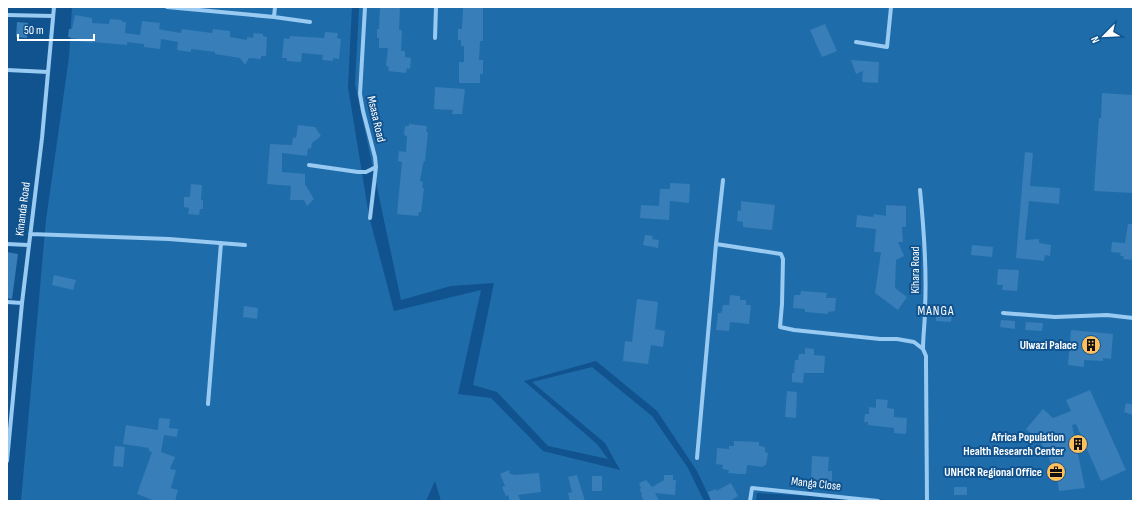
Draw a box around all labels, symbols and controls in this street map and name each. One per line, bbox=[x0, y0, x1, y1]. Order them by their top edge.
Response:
scale bar bbox=[18, 16, 94, 42]
north arrow bbox=[1084, 16, 1124, 56]
text: 50 m bbox=[24, 23, 44, 38]
text: N bbox=[1088, 34, 1102, 45]
street label: Msasa Road bbox=[363, 95, 389, 143]
street label: Kinanda Road bbox=[12, 181, 34, 237]
street label: Kihara Road bbox=[908, 246, 923, 294]
district label: MANGA bbox=[918, 303, 955, 319]
building icon: Ulwazi Palace bbox=[1080, 334, 1102, 356]
place label: Ulwazi Palace bbox=[1020, 338, 1077, 353]
place label: Africa Population Health Research Center bbox=[963, 430, 1064, 459]
building icon: Africa Population Health Research Center bbox=[1067, 433, 1089, 455]
office icon: UNHCR Regional Office bbox=[1045, 461, 1067, 483]
place label: UNHCR Regional Office bbox=[944, 465, 1042, 480]
street label: Manga Close bbox=[790, 474, 842, 494]

